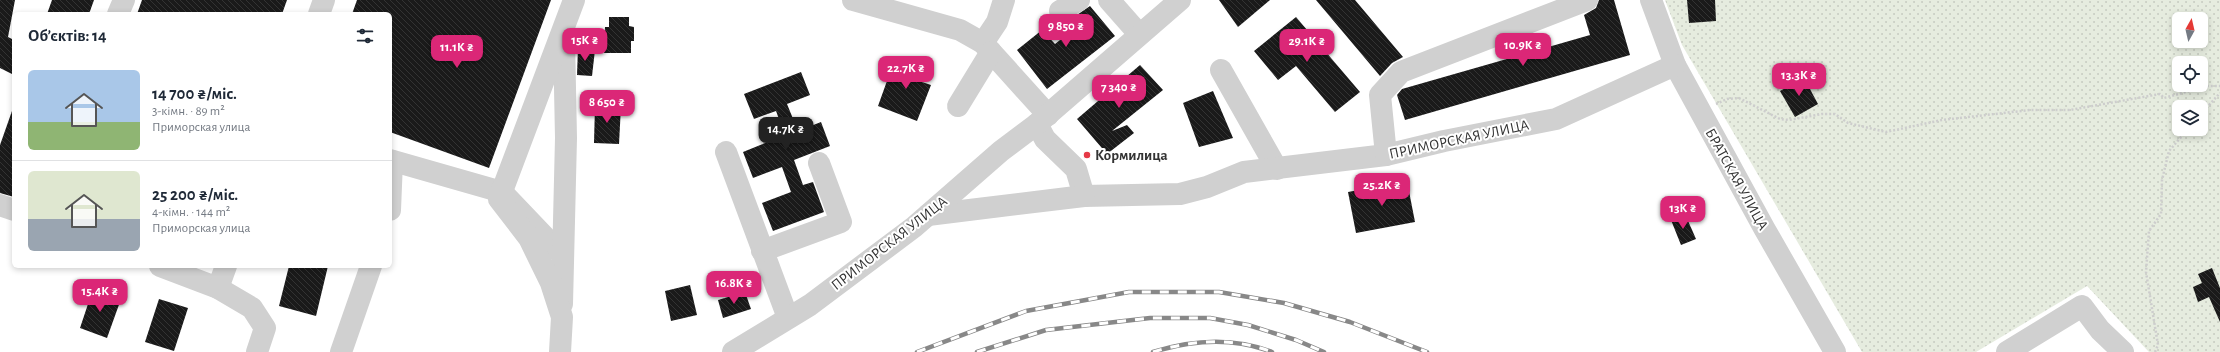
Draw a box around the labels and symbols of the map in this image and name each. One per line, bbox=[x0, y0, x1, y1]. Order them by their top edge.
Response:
north arrow bbox=[2172, 12, 2208, 48]
pin: 9 850 ₴ bbox=[1029, 14, 1103, 48]
pin: 15K ₴ bbox=[557, 28, 613, 62]
pin: 29.1K ₴ bbox=[1270, 29, 1344, 63]
pin: 10.9K ₴ bbox=[1486, 33, 1560, 67]
pin: 11.1K ₴ bbox=[420, 35, 494, 69]
pin: 22.7K ₴ bbox=[869, 56, 943, 90]
pin: 13.3K ₴ bbox=[1762, 63, 1836, 97]
pin: 7 340 ₴ bbox=[1082, 75, 1156, 109]
pin: 8 650 ₴ bbox=[570, 90, 644, 124]
pin: 14.7K ₴ bbox=[749, 117, 823, 151]
street label: ПРИМОРСКАЯ УЛИЦА bbox=[1388, 117, 1531, 162]
street label: БРАТСКАЯ УЛИЦА bbox=[1702, 126, 1771, 233]
place label: Кормилица bbox=[1095, 148, 1168, 163]
marker: Кормилица bbox=[1082, 150, 1092, 160]
pin: 25.2K ₴ bbox=[1345, 173, 1419, 207]
street label: ПРИМОРСКАЯ УЛИЦА bbox=[829, 193, 950, 293]
pin: 13K ₴ bbox=[1655, 196, 1711, 230]
pin: 16.8K ₴ bbox=[697, 271, 771, 305]
pin: 15.4K ₴ bbox=[63, 279, 137, 313]

